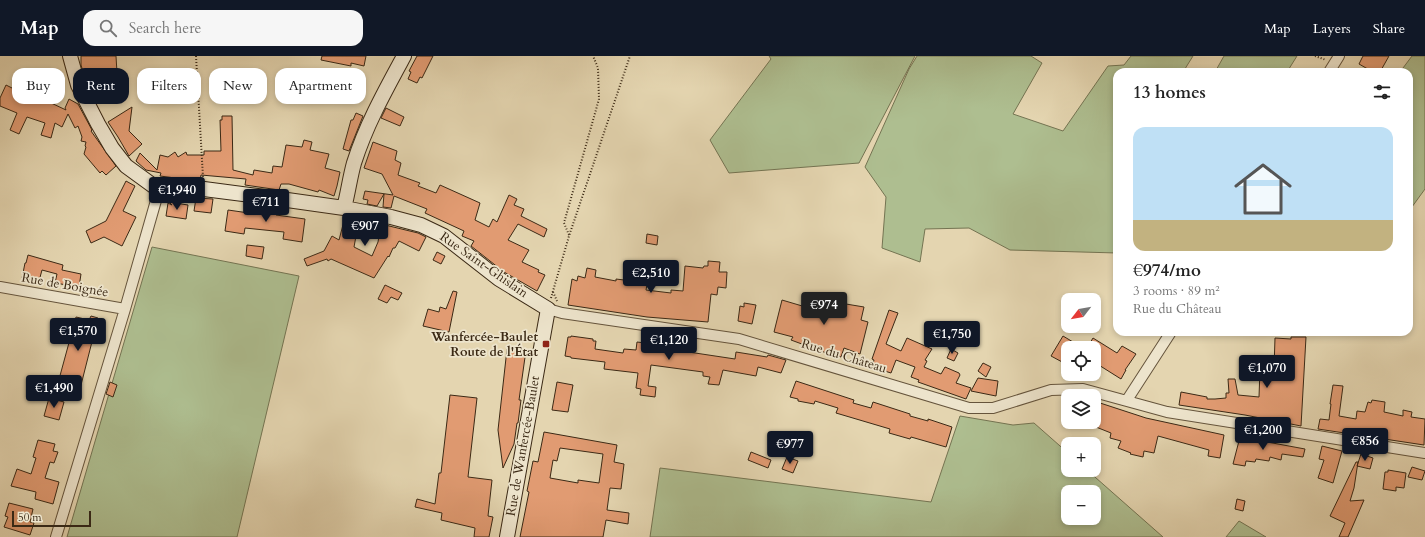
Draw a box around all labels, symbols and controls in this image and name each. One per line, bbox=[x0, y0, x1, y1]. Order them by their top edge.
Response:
search box bbox=[83, 10, 363, 46]
text: Map bbox=[20, 15, 59, 41]
icon: search bbox=[97, 17, 119, 39]
text: Search here bbox=[129, 18, 201, 38]
text: Map bbox=[1264, 19, 1291, 38]
text: Layers bbox=[1313, 19, 1351, 38]
text: Share bbox=[1373, 19, 1405, 38]
chip: Buy bbox=[12, 68, 65, 104]
chip: Rent bbox=[73, 68, 129, 104]
chip: Filters bbox=[137, 68, 201, 104]
chip: New bbox=[209, 68, 267, 104]
chip: Apartment bbox=[275, 68, 366, 104]
text: 13 homes bbox=[1133, 81, 1206, 104]
icon: filters bbox=[1371, 81, 1393, 103]
icon: home bbox=[1227, 153, 1299, 225]
pin: €1,940 bbox=[144, 177, 210, 211]
text: €1,940 bbox=[158, 181, 196, 199]
pin: €711 bbox=[242, 189, 290, 223]
text: €711 bbox=[252, 193, 280, 211]
pin: €907 bbox=[341, 213, 389, 247]
text: €907 bbox=[351, 217, 379, 235]
street label: Rue Saint-Ghislain bbox=[436, 228, 532, 303]
text: €974/mo bbox=[1133, 259, 1201, 282]
pin: €2,510 bbox=[618, 260, 684, 294]
text: €2,510 bbox=[632, 264, 670, 282]
street label: Rue de Boignée bbox=[20, 269, 110, 302]
text: 3 rooms · 89 m² bbox=[1133, 282, 1220, 300]
pin: €974 bbox=[800, 292, 848, 326]
north arrow bbox=[1061, 293, 1101, 333]
map controls bbox=[1061, 293, 1101, 525]
text: €974 bbox=[810, 296, 838, 314]
text: Rue du Château bbox=[1133, 300, 1222, 318]
pin: €1,570 bbox=[45, 318, 111, 352]
pin: €1,750 bbox=[919, 321, 985, 355]
text: €1,570 bbox=[59, 322, 97, 340]
text: €1,750 bbox=[933, 325, 971, 343]
pin: €1,120 bbox=[636, 327, 702, 361]
place label: Wanfercée-Baulet Route de l'État bbox=[430, 328, 538, 361]
text: €1,120 bbox=[650, 331, 688, 349]
street label: Rue du Château bbox=[799, 334, 889, 378]
marker: Wanfercée-Baulet Route de l'État bbox=[541, 339, 551, 349]
button: locate bbox=[1061, 341, 1101, 381]
pin: €1,070 bbox=[1234, 355, 1300, 389]
text: €1,070 bbox=[1248, 359, 1286, 377]
street label: Rue de Wanfercée-Baulet bbox=[502, 374, 544, 518]
pin: €1,490 bbox=[21, 375, 87, 409]
text: €1,490 bbox=[35, 379, 73, 397]
button: layers bbox=[1061, 389, 1101, 429]
pin: €1,200 bbox=[1230, 417, 1296, 451]
text: €1,200 bbox=[1244, 421, 1282, 439]
pin: €856 bbox=[1341, 428, 1389, 462]
pin: €977 bbox=[766, 431, 814, 465]
text: €856 bbox=[1351, 432, 1379, 450]
text: €977 bbox=[776, 435, 804, 453]
button: + bbox=[1061, 437, 1101, 477]
button: − bbox=[1061, 485, 1101, 525]
scale bar bbox=[12, 509, 91, 528]
text: 50 m bbox=[18, 510, 42, 525]

